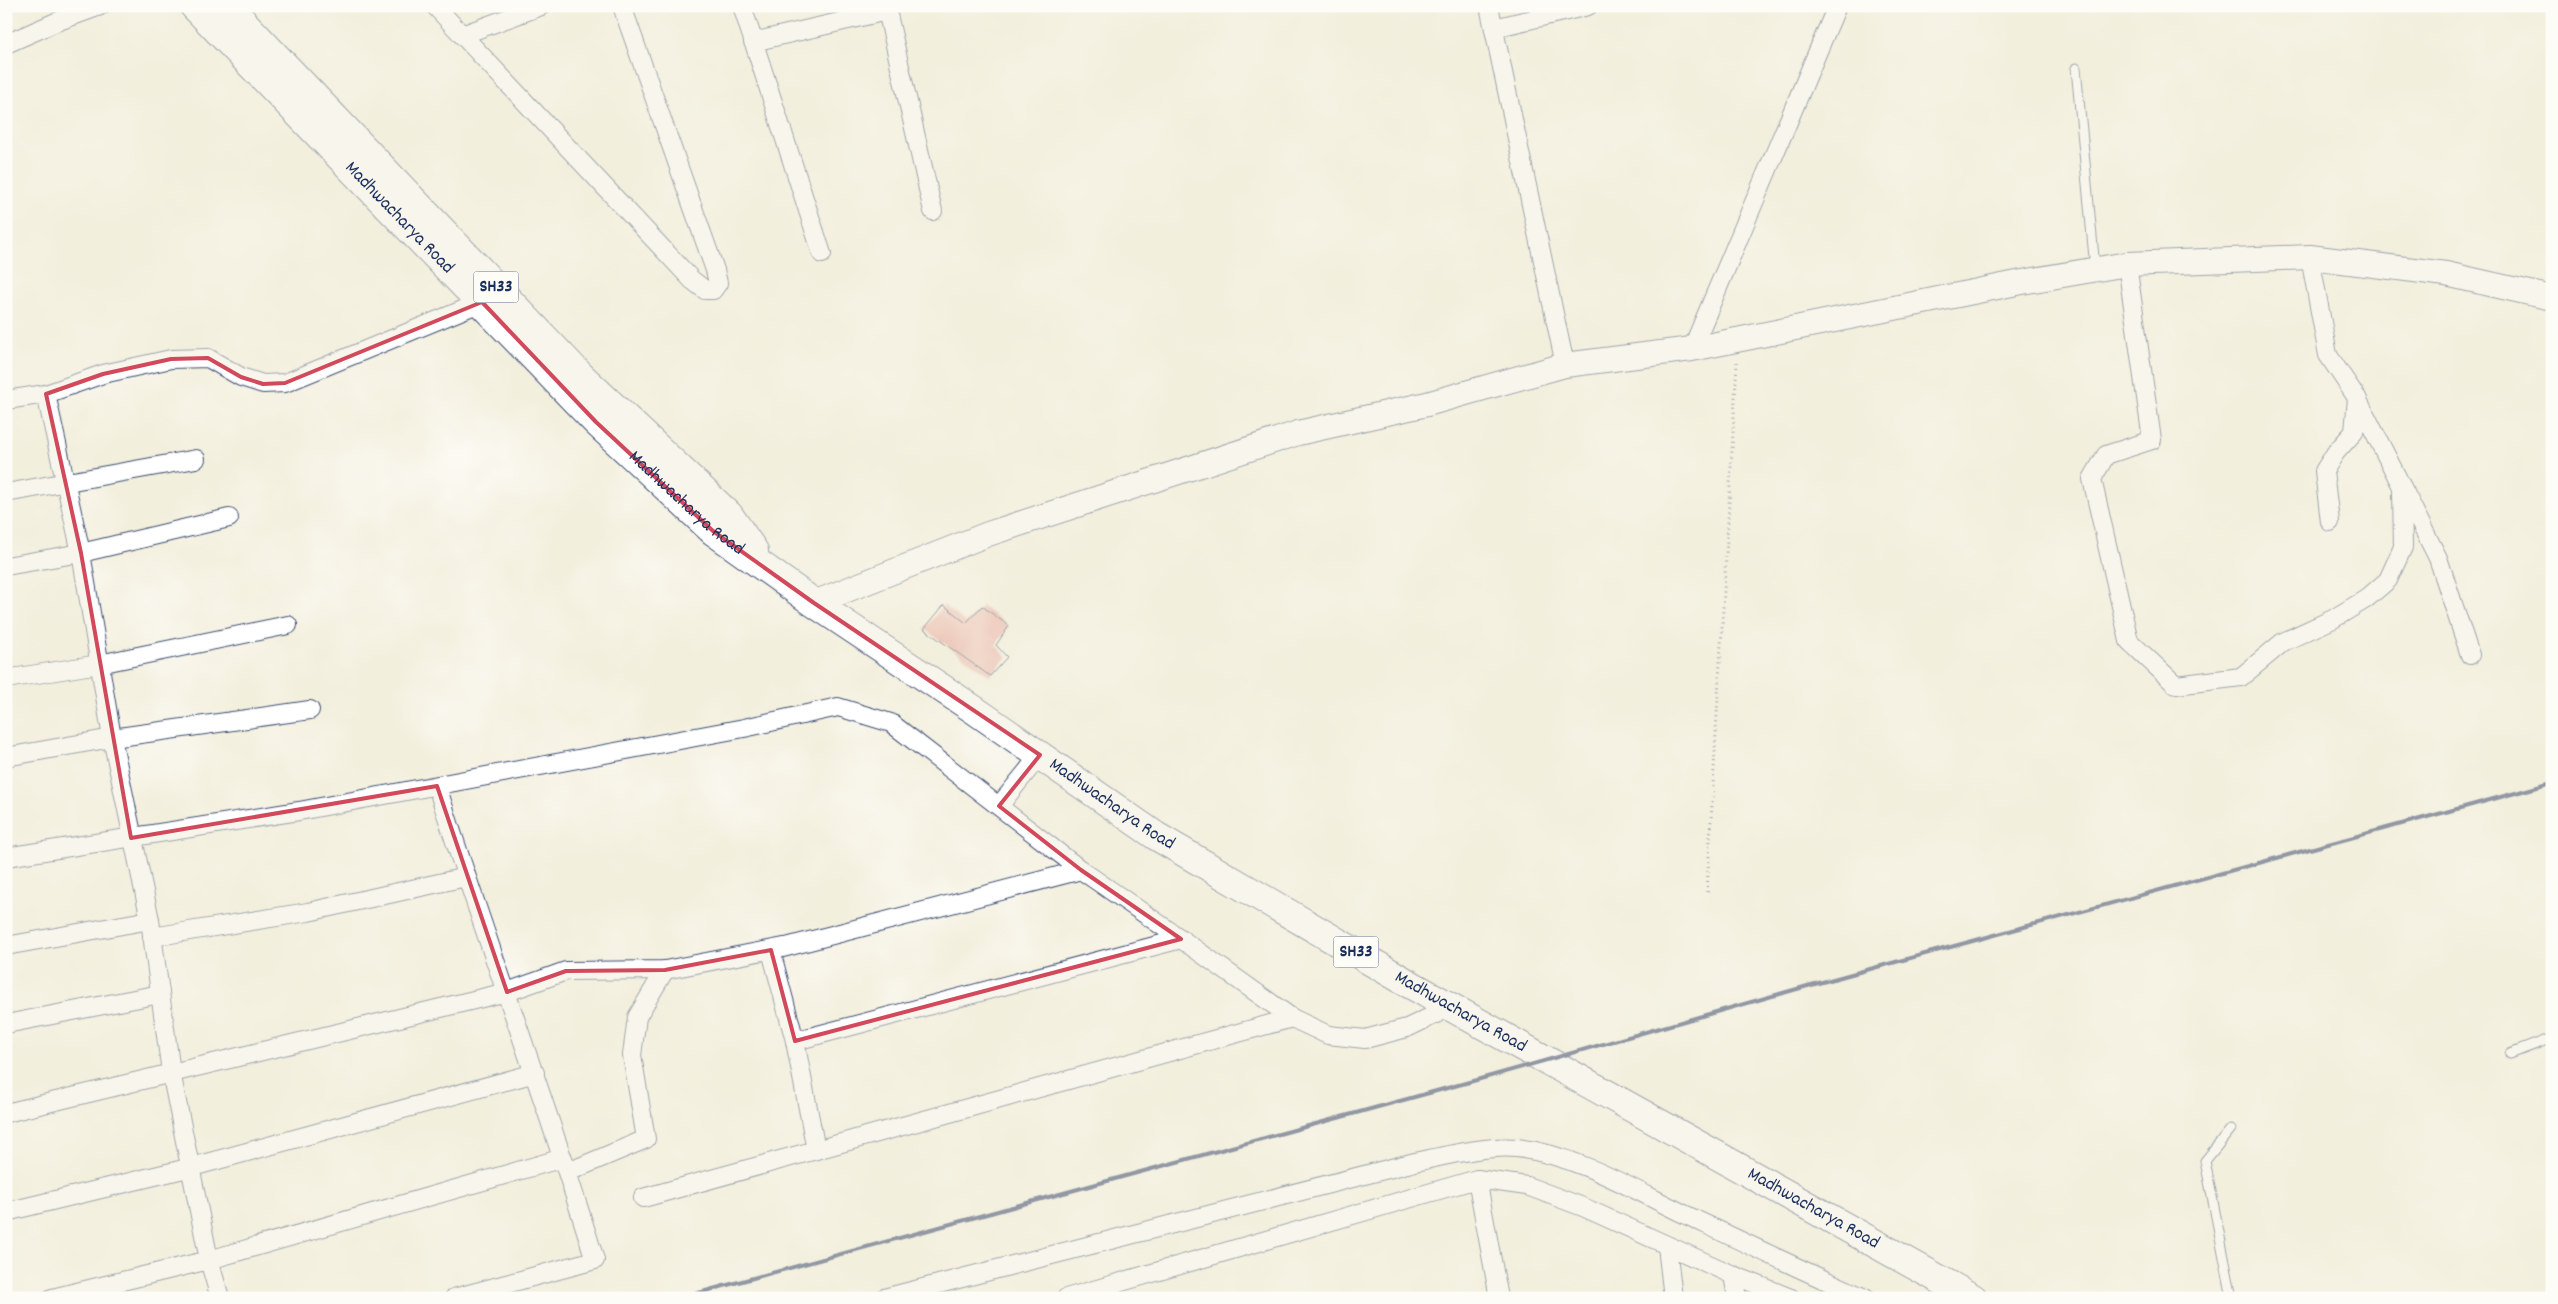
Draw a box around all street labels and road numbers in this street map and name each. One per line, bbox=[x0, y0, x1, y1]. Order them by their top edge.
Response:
street label: Madhwacharya Road bbox=[338, 156, 460, 281]
road number: SH33 bbox=[474, 272, 518, 302]
street label: Madhwacharya Road bbox=[622, 445, 750, 563]
street label: Madhwacharya Road bbox=[1043, 752, 1180, 858]
road number: SH33 bbox=[1334, 936, 1378, 968]
street label: Madhwacharya Road bbox=[1389, 964, 1531, 1060]
street label: Madhwacharya Road bbox=[1742, 1161, 1884, 1257]

